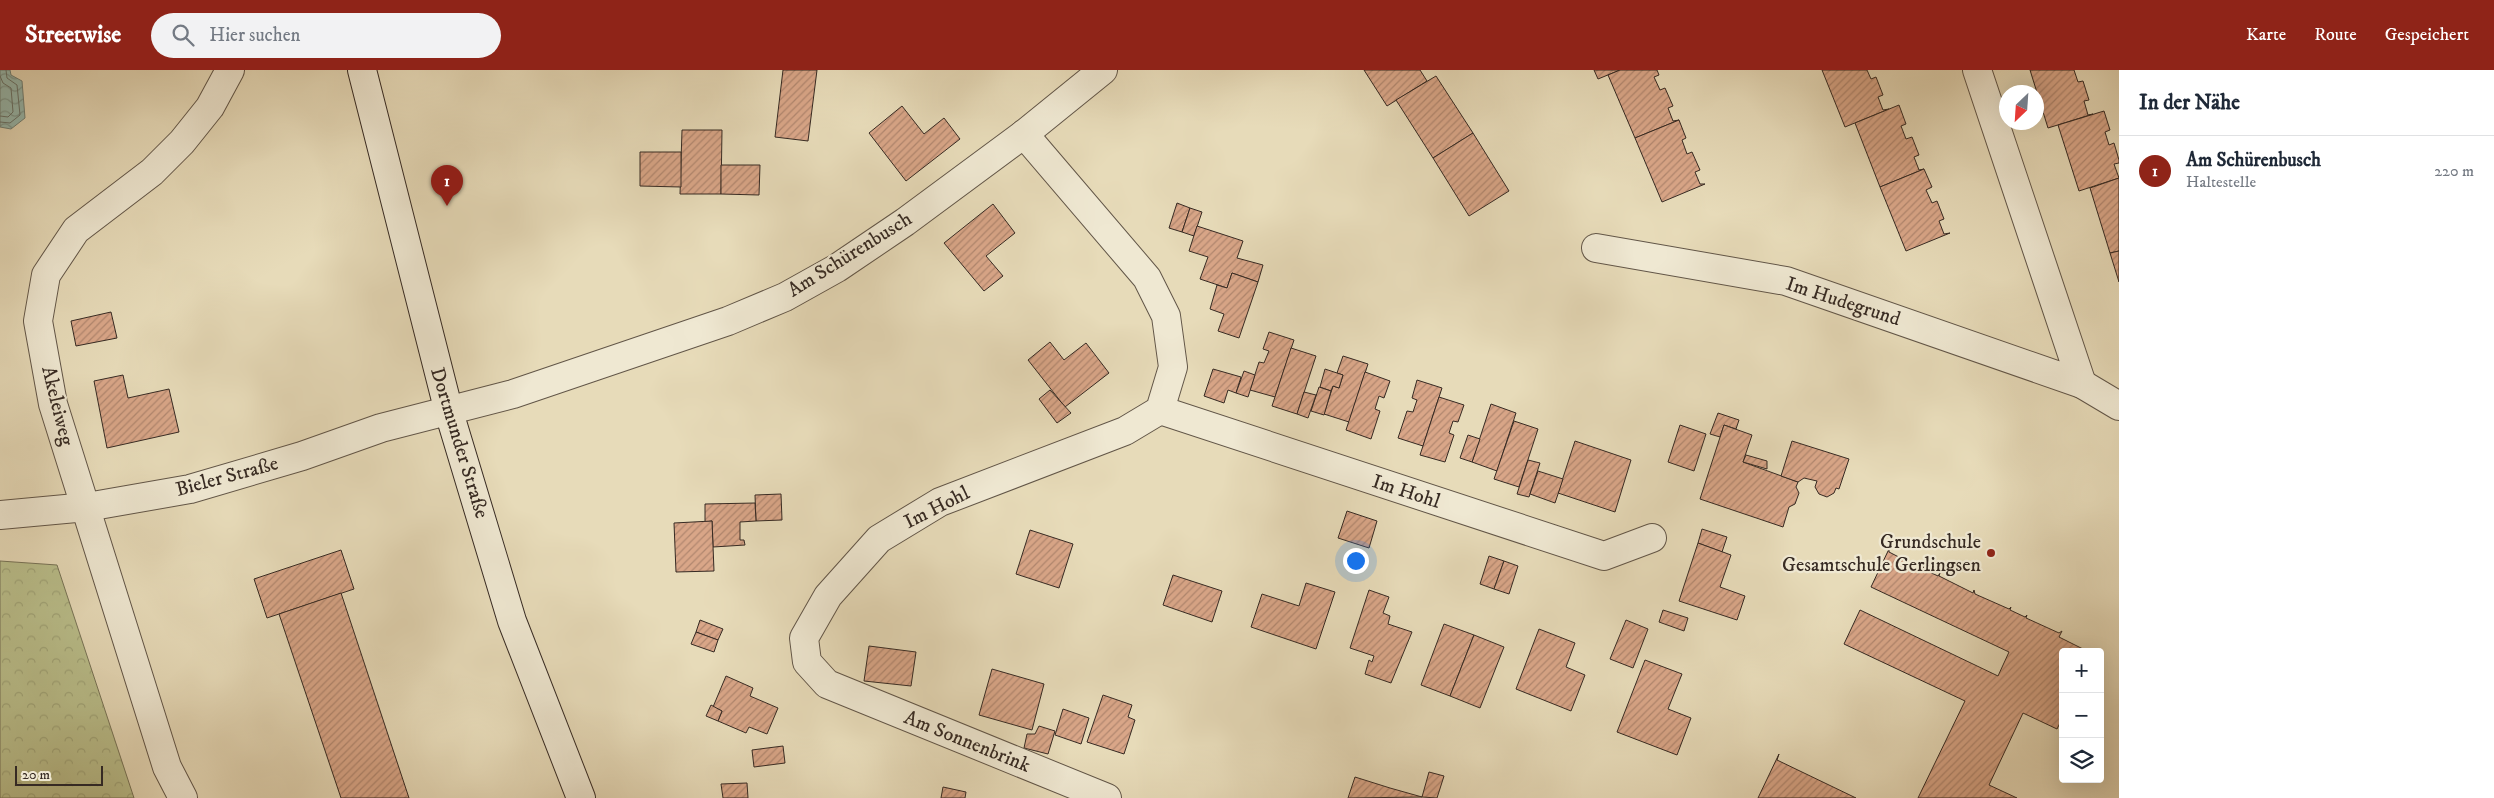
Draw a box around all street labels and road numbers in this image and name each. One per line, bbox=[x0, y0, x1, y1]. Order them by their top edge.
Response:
street label: Am Schürenbusch bbox=[783, 206, 917, 303]
street label: Im Hudegrund bbox=[1782, 272, 1904, 332]
street label: Akeleiweg bbox=[35, 364, 79, 449]
street label: Dortmunder Straße bbox=[424, 364, 494, 522]
street label: Bieler Straße bbox=[173, 451, 281, 503]
street label: Im Hohl bbox=[1369, 469, 1443, 515]
street label: Im Hohl bbox=[900, 481, 974, 535]
street label: Am Sonnenbrink bbox=[900, 705, 1034, 779]

